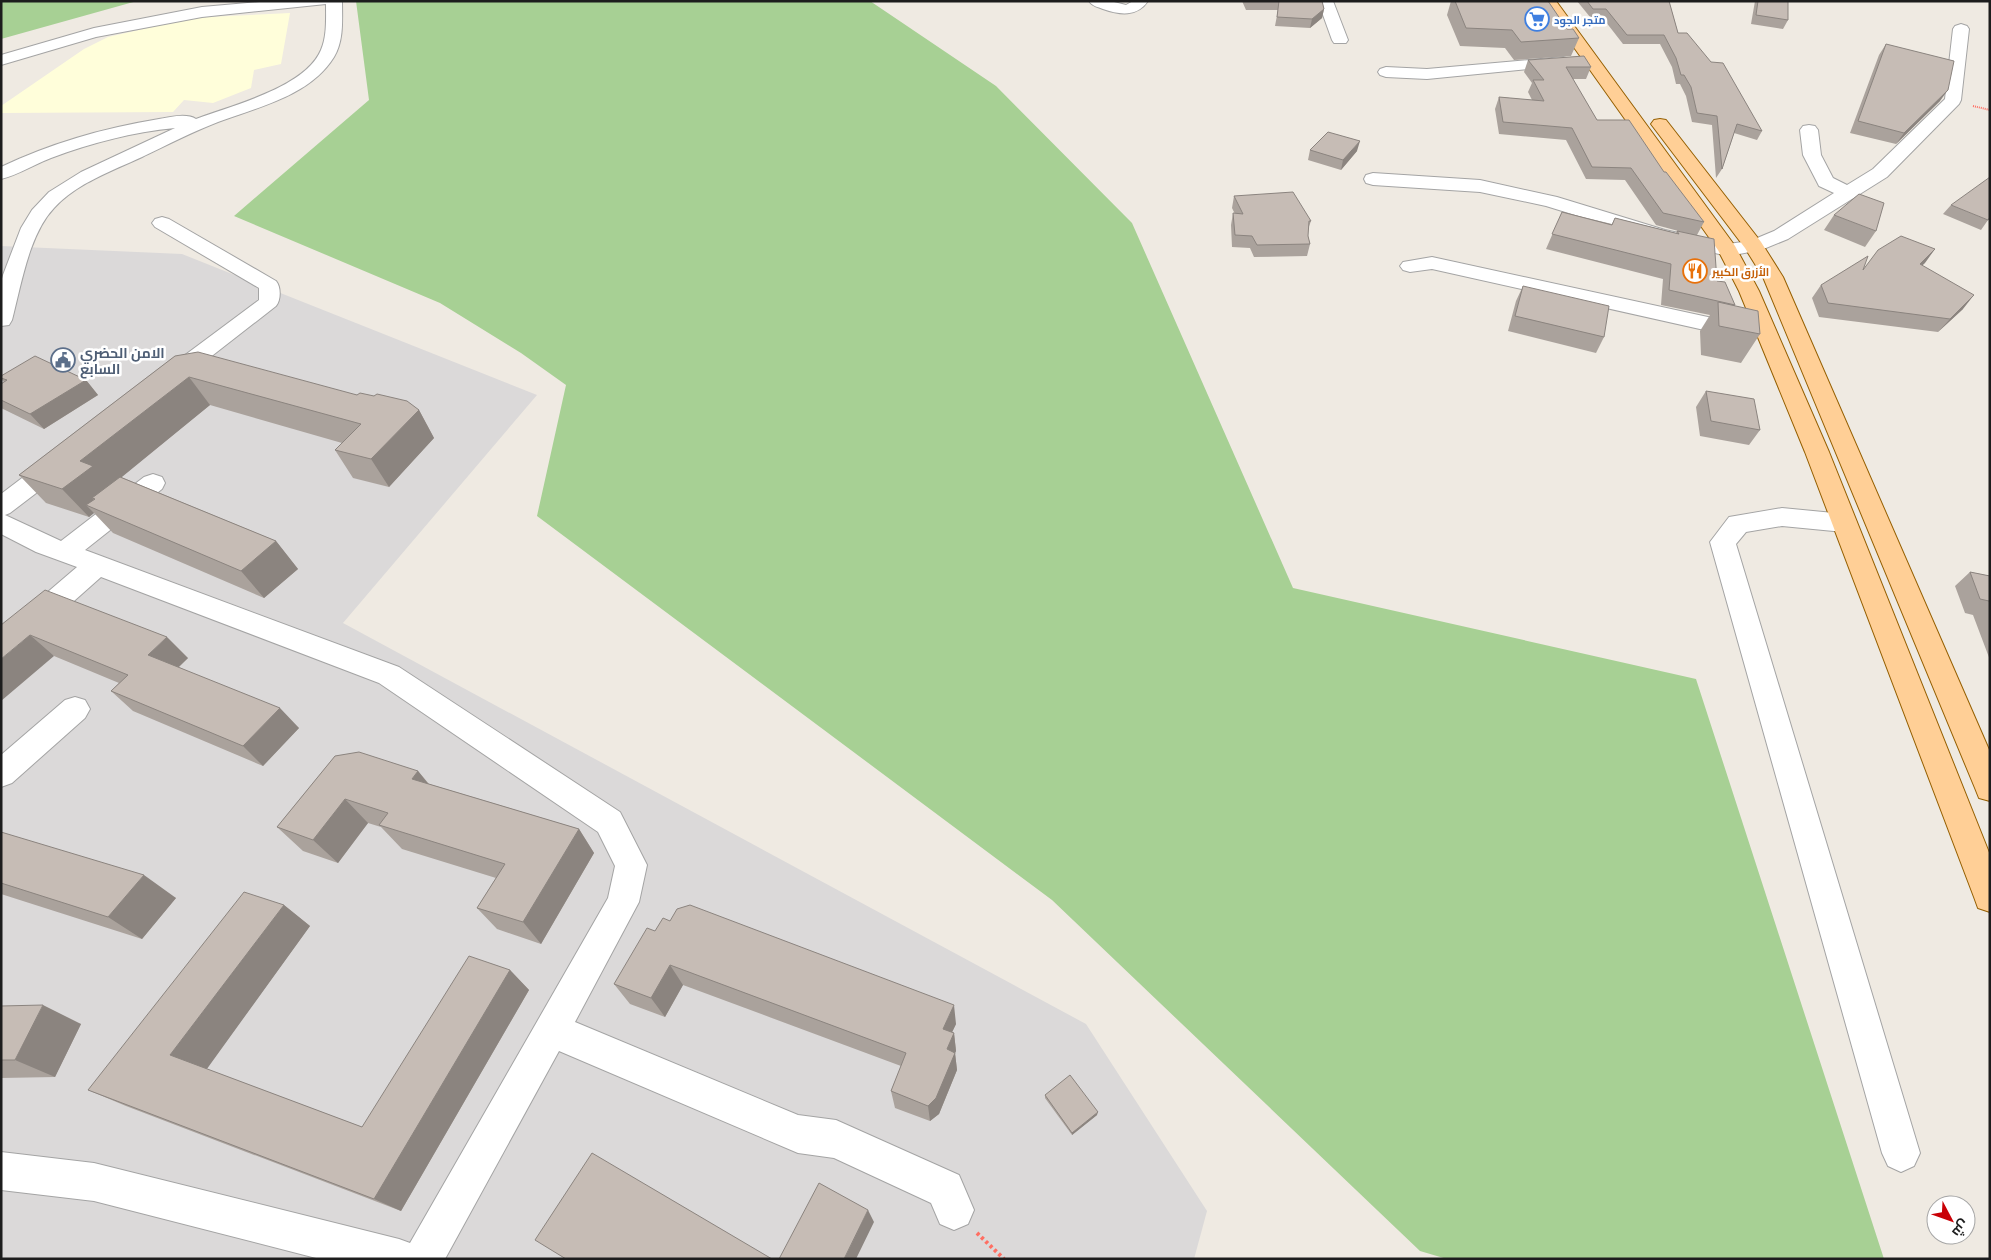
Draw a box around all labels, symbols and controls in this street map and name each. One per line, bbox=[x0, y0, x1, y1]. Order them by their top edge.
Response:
supermarket icon: متجر الجود bbox=[1524, 6, 1550, 32]
place label: متجر الجود bbox=[1554, 13, 1606, 28]
restaurant icon: الأزرق الكبير bbox=[1682, 258, 1708, 284]
place label: الأزرق الكبير bbox=[1711, 265, 1769, 280]
place label: الامن الحضري السابع bbox=[80, 344, 165, 379]
public building icon: الامن الحضري السابع bbox=[50, 347, 76, 373]
north arrow bbox=[1926, 1195, 1976, 1245]
text: ش bbox=[1948, 1216, 1973, 1241]

